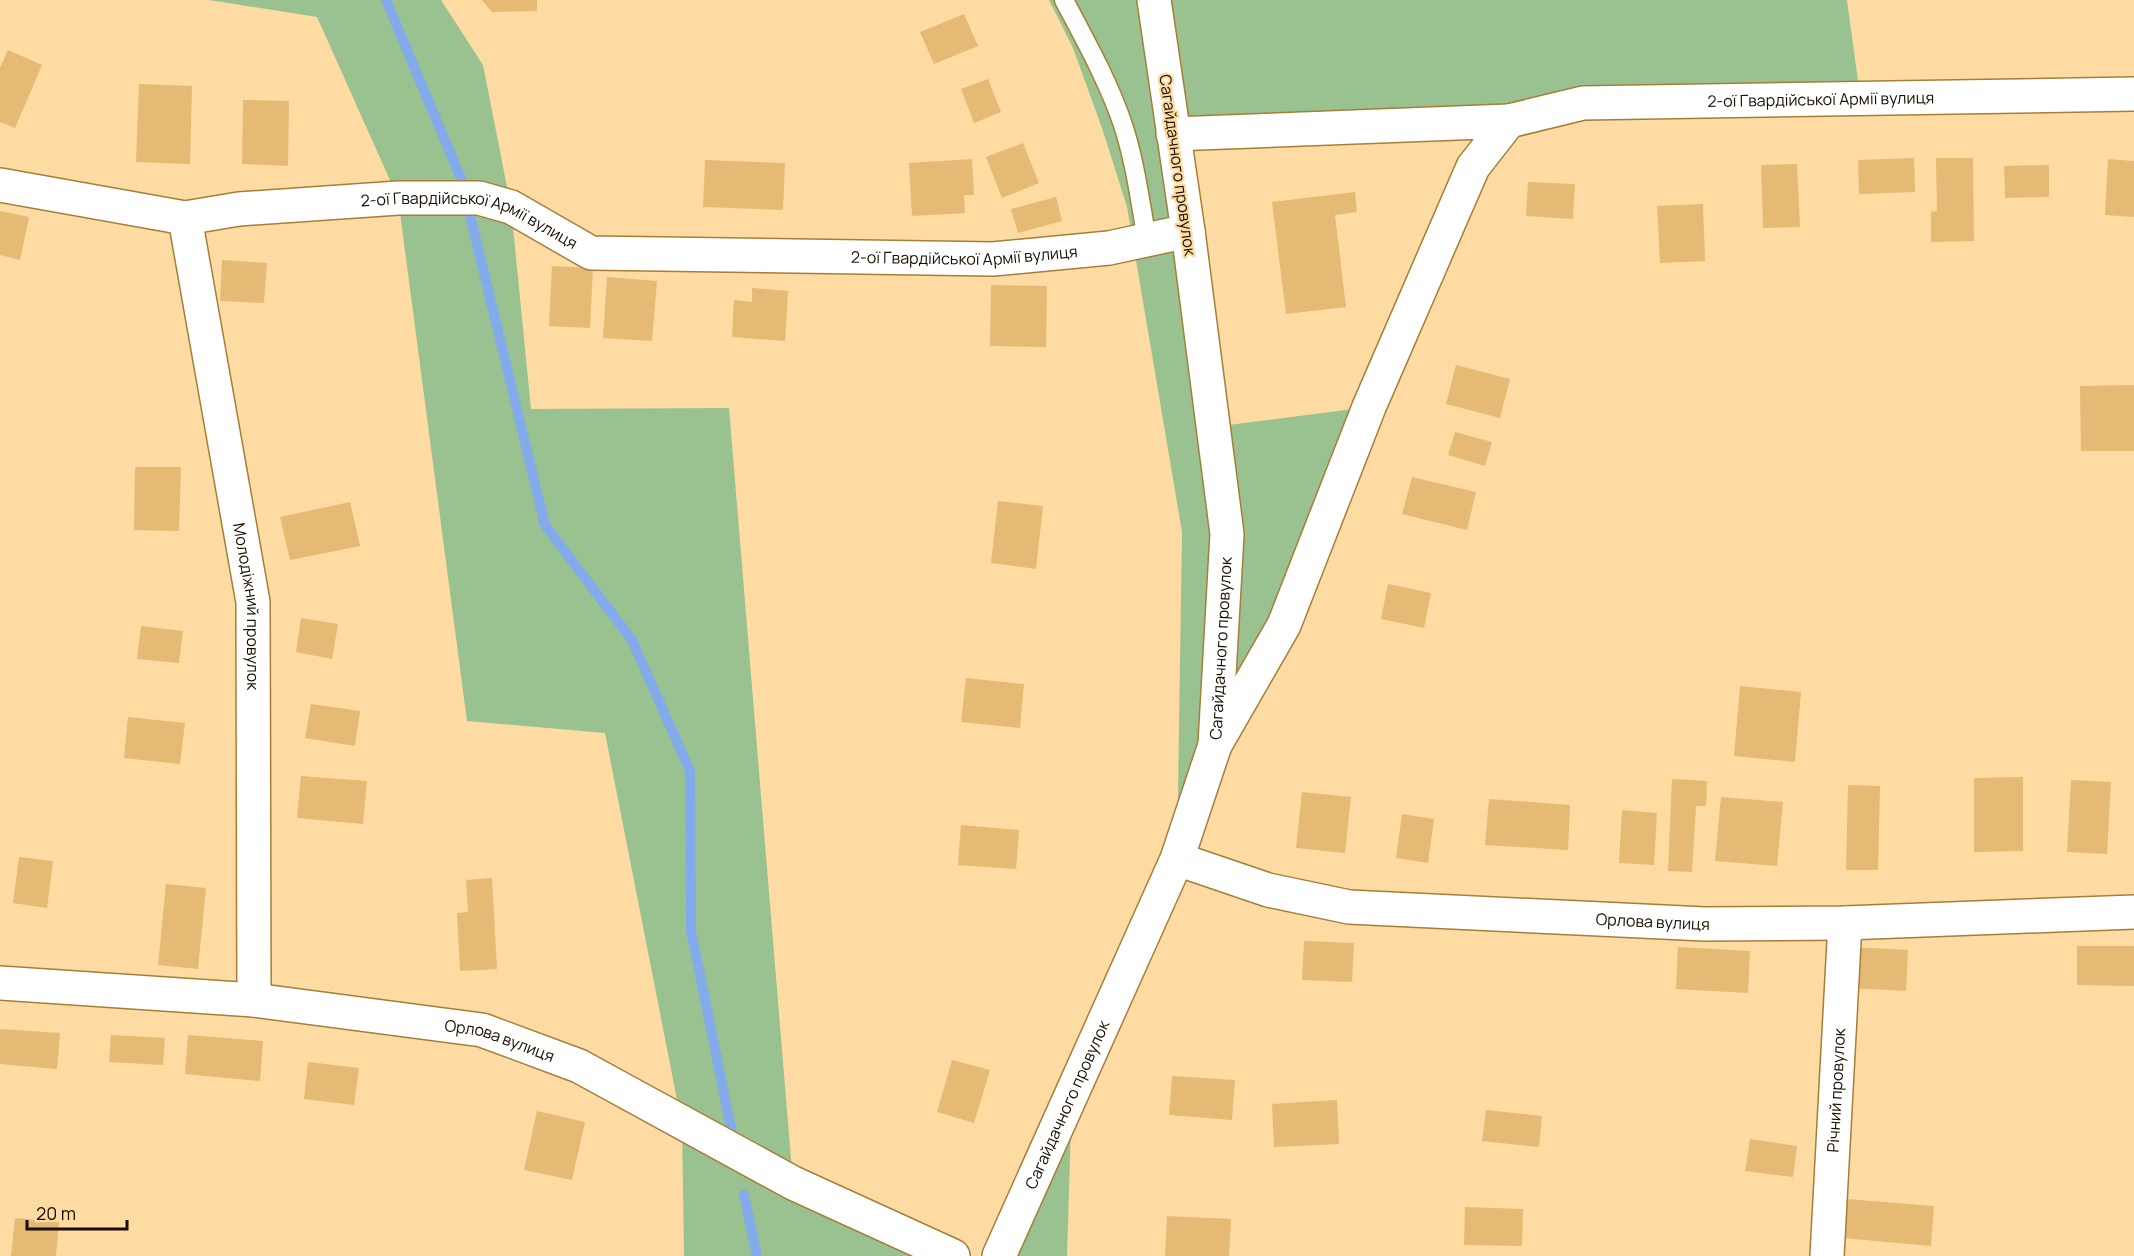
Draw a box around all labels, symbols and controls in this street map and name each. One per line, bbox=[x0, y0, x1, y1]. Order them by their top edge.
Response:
street label: Сагайдачного провулок bbox=[1154, 73, 1202, 258]
street label: 2-ої Гвардійської Армії вулиця bbox=[1707, 86, 1934, 112]
street label: 2-ої Гвардійської Армії вулиця bbox=[360, 187, 582, 254]
street label: 2-ої Гвардійської Армії вулиця bbox=[851, 240, 1079, 270]
street label: Молодіжний провулок bbox=[228, 521, 265, 691]
street label: Сагайдачного провулок bbox=[1204, 555, 1237, 740]
street label: Орлова вулиця bbox=[1595, 908, 1710, 935]
street label: Орлова вулиця bbox=[443, 1014, 558, 1067]
street label: Сагайдачного провулок bbox=[1019, 1016, 1115, 1192]
street label: Річний провулок bbox=[1822, 1026, 1850, 1153]
scale bar bbox=[27, 1193, 128, 1231]
text: 20 m bbox=[36, 1201, 76, 1225]

